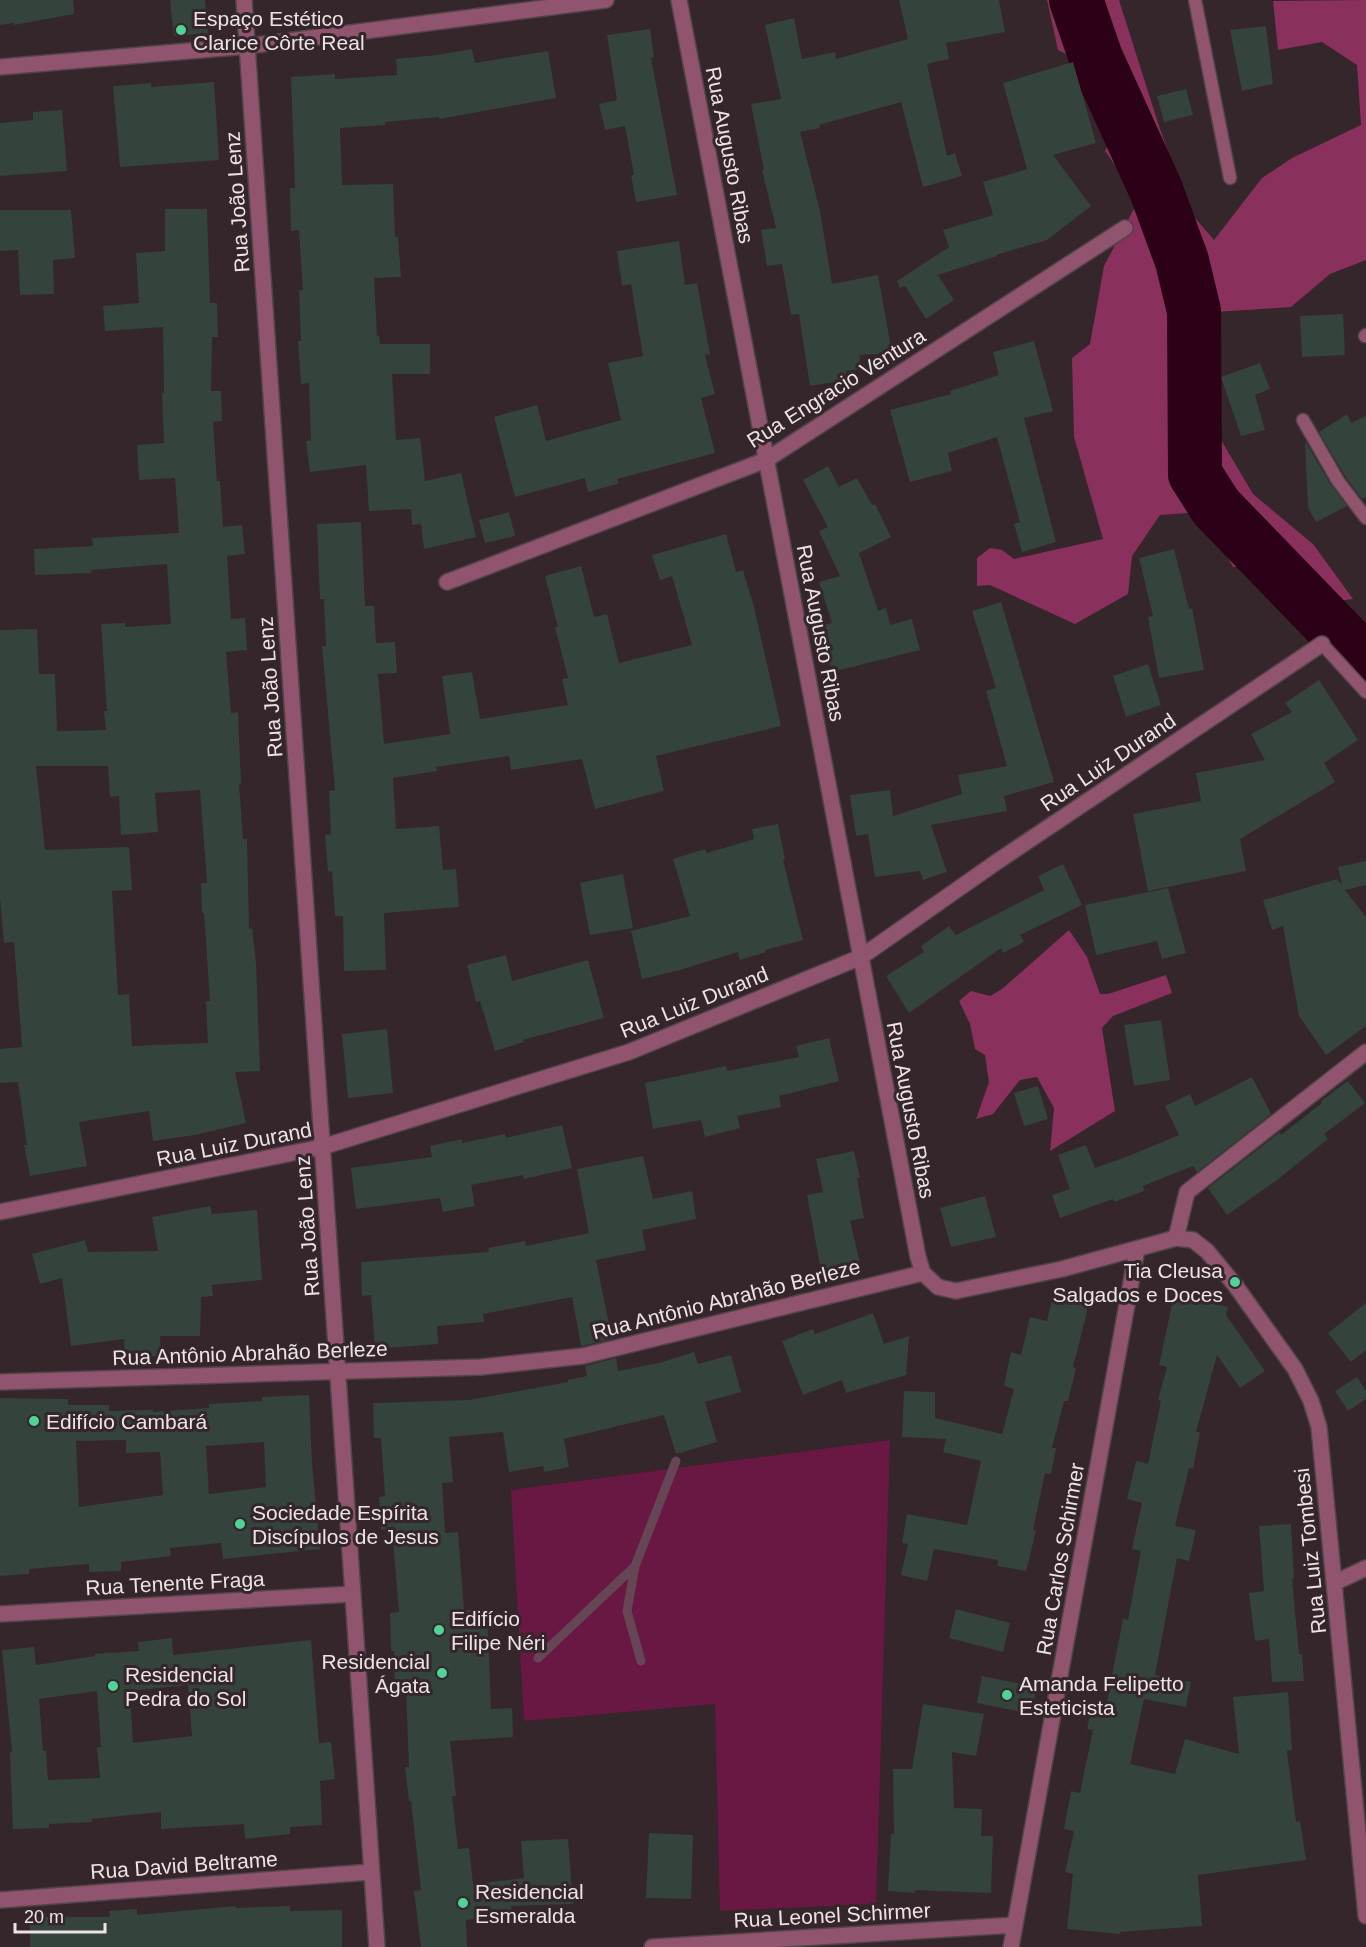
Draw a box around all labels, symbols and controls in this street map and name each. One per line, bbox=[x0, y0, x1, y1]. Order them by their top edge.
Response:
place label: Espaço Estético Clarice Côrte Real bbox=[193, 7, 365, 54]
marker: Espaço Estético Clarice Côrte Real bbox=[174, 23, 188, 37]
street label: Rua Augusto Ribas bbox=[702, 65, 758, 245]
street label: Rua João Lenz bbox=[221, 131, 253, 273]
street label: Rua Engracio Ventura bbox=[743, 324, 929, 452]
street label: Rua Augusto Ribas bbox=[793, 543, 849, 723]
street label: Rua João Lenz bbox=[254, 616, 286, 758]
street label: Rua Luiz Durand bbox=[1036, 708, 1180, 816]
street label: Rua Luiz Durand bbox=[617, 962, 771, 1042]
street label: Rua Augusto Ribas bbox=[883, 1020, 939, 1200]
street label: Rua Luiz Durand bbox=[154, 1118, 314, 1170]
street label: Rua João Lenz bbox=[291, 1155, 323, 1297]
street label: Rua Antônio Abrahão Berleze bbox=[590, 1255, 862, 1343]
place label: Tia Cleusa Salgados e Doces bbox=[1053, 1259, 1223, 1306]
marker: Tia Cleusa Salgados e Doces bbox=[1228, 1275, 1242, 1289]
street label: Rua Antônio Abrahão Berleze bbox=[112, 1337, 388, 1369]
place label: Edifício Cambará bbox=[46, 1410, 207, 1433]
marker: Edifício Cambará bbox=[27, 1414, 41, 1428]
street label: Rua Carlos Schirmer bbox=[1032, 1461, 1088, 1657]
street label: Rua Luiz Tombesi bbox=[1290, 1467, 1330, 1635]
place label: Sociedade Espírita Discípulos de Jesus bbox=[252, 1501, 439, 1548]
marker: Sociedade Espírita Discípulos de Jesus bbox=[233, 1517, 247, 1531]
street label: Rua Tenente Fraga bbox=[85, 1567, 265, 1599]
place label: Edifício Filipe Néri bbox=[451, 1607, 546, 1654]
marker: Edifício Filipe Néri bbox=[432, 1623, 446, 1637]
place label: Residencial Ágata bbox=[321, 1650, 430, 1697]
place label: Residencial Pedra do Sol bbox=[125, 1663, 246, 1710]
marker: Residencial Ágata bbox=[435, 1666, 449, 1680]
place label: Amanda Felipetto Esteticista bbox=[1019, 1672, 1184, 1719]
marker: Residencial Pedra do Sol bbox=[106, 1679, 120, 1693]
marker: Amanda Felipetto Esteticista bbox=[1000, 1688, 1014, 1702]
street label: Rua David Beltrame bbox=[89, 1847, 279, 1883]
place label: Residencial Esmeralda bbox=[475, 1880, 584, 1927]
scale bar bbox=[15, 1896, 105, 1934]
marker: Residencial Esmeralda bbox=[456, 1896, 470, 1910]
street label: Rua Leonel Schirmer bbox=[733, 1898, 931, 1932]
text: 20 m bbox=[24, 1907, 64, 1927]

